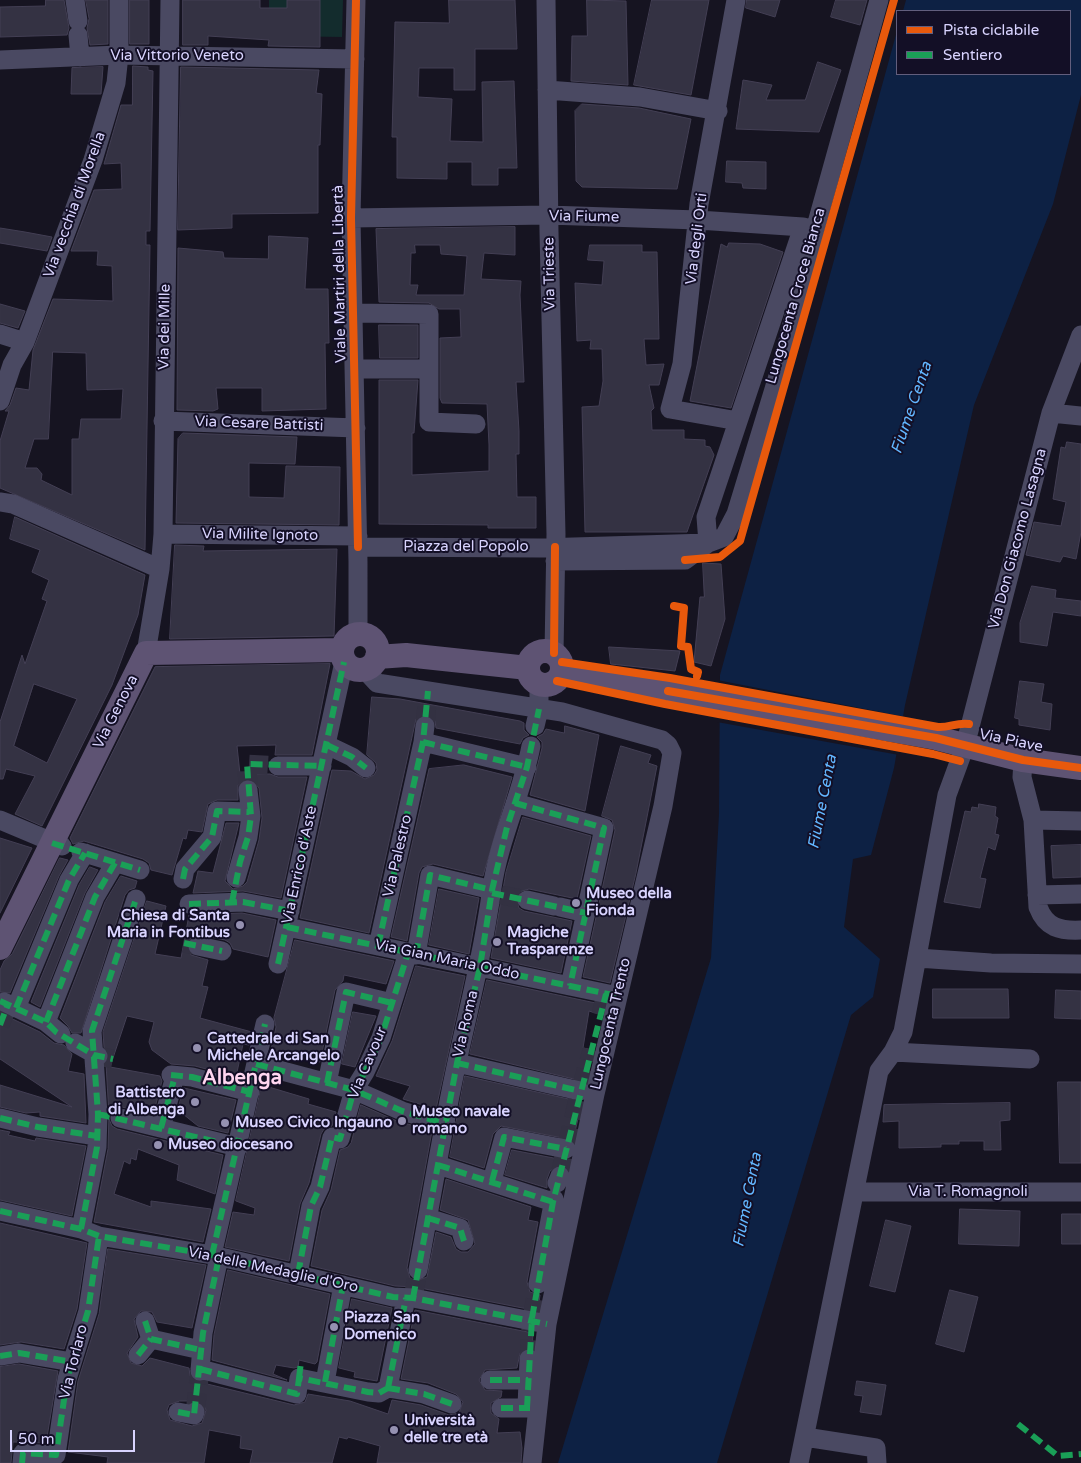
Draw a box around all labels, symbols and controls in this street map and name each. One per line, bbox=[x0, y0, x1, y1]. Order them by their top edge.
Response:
legend bbox=[896, 10, 1071, 75]
text: Pista ciclabile bbox=[943, 21, 1039, 39]
text: Sentiero bbox=[943, 46, 1002, 64]
street label: Via Vittorio Veneto bbox=[110, 47, 244, 65]
street label: Via vecchia di Morella bbox=[40, 129, 110, 281]
street label: Viale Martiri della Libertà bbox=[329, 185, 351, 363]
street label: Via degli Orti bbox=[682, 192, 712, 286]
street label: Lungocenta Croce Bianca bbox=[762, 206, 830, 386]
street label: Via Fiume bbox=[549, 207, 619, 227]
street label: Via Trieste bbox=[540, 237, 560, 311]
street label: Via dei Mille bbox=[155, 284, 175, 370]
water label: Fiume Centa bbox=[887, 360, 937, 456]
street label: Via Cesare Battisti bbox=[194, 413, 324, 435]
street label: Via Don Giacomo Lasagna bbox=[985, 447, 1051, 631]
street label: Via Milite Ignoto bbox=[202, 525, 318, 545]
street label: Piazza del Popolo bbox=[403, 538, 529, 556]
street label: Via Genova bbox=[90, 672, 142, 752]
street label: Via Piave bbox=[978, 725, 1044, 757]
water label: Fiume Centa bbox=[804, 753, 842, 851]
street label: Via Enrico d'Aste bbox=[279, 804, 321, 926]
street label: Via Palestro bbox=[380, 813, 416, 899]
place label: Museo della Fionda bbox=[586, 885, 672, 920]
marker: Museo della Fionda bbox=[570, 897, 582, 909]
place label: Chiesa di Santa Maria in Fontibus bbox=[107, 907, 230, 942]
marker: Chiesa di Santa Maria in Fontibus bbox=[234, 919, 246, 931]
place label: Magiche Trasparenze bbox=[507, 924, 594, 959]
street label: Via Gian Maria Oddo bbox=[373, 936, 521, 984]
marker: Magiche Trasparenze bbox=[491, 936, 503, 948]
street label: Lungocenta Trento bbox=[587, 956, 635, 1092]
street label: Via Roma bbox=[450, 989, 482, 1059]
street label: Via Cavour bbox=[345, 1024, 391, 1102]
place label: Cattedrale di San Michele Arcangelo bbox=[207, 1030, 340, 1065]
marker: Cattedrale di San Michele Arcangelo bbox=[191, 1042, 203, 1054]
district label: Albenga bbox=[202, 1067, 282, 1091]
place label: Battistero di Albenga bbox=[108, 1084, 185, 1119]
marker: Battistero di Albenga bbox=[189, 1096, 201, 1108]
place label: Museo navale romano bbox=[412, 1103, 510, 1138]
place label: Museo Civico Ingauno bbox=[235, 1114, 392, 1132]
marker: Museo navale romano bbox=[396, 1115, 408, 1127]
marker: Museo Civico Ingauno bbox=[219, 1117, 231, 1129]
place label: Museo diocesano bbox=[168, 1136, 293, 1154]
marker: Museo diocesano bbox=[152, 1139, 164, 1151]
water label: Fiume Centa bbox=[729, 1151, 767, 1249]
street label: Via T. Romagnoli bbox=[908, 1183, 1028, 1201]
street label: Via delle Medaglie d'Oro bbox=[186, 1243, 360, 1297]
place label: Piazza San Domenico bbox=[344, 1309, 420, 1344]
marker: Piazza San Domenico bbox=[328, 1321, 340, 1333]
street label: Via Torlaro bbox=[56, 1323, 92, 1401]
place label: Università delle tre età bbox=[404, 1412, 488, 1447]
scale bar bbox=[12, 1420, 138, 1452]
marker: Università delle tre età bbox=[388, 1424, 400, 1436]
text: 50 m bbox=[18, 1430, 55, 1448]

